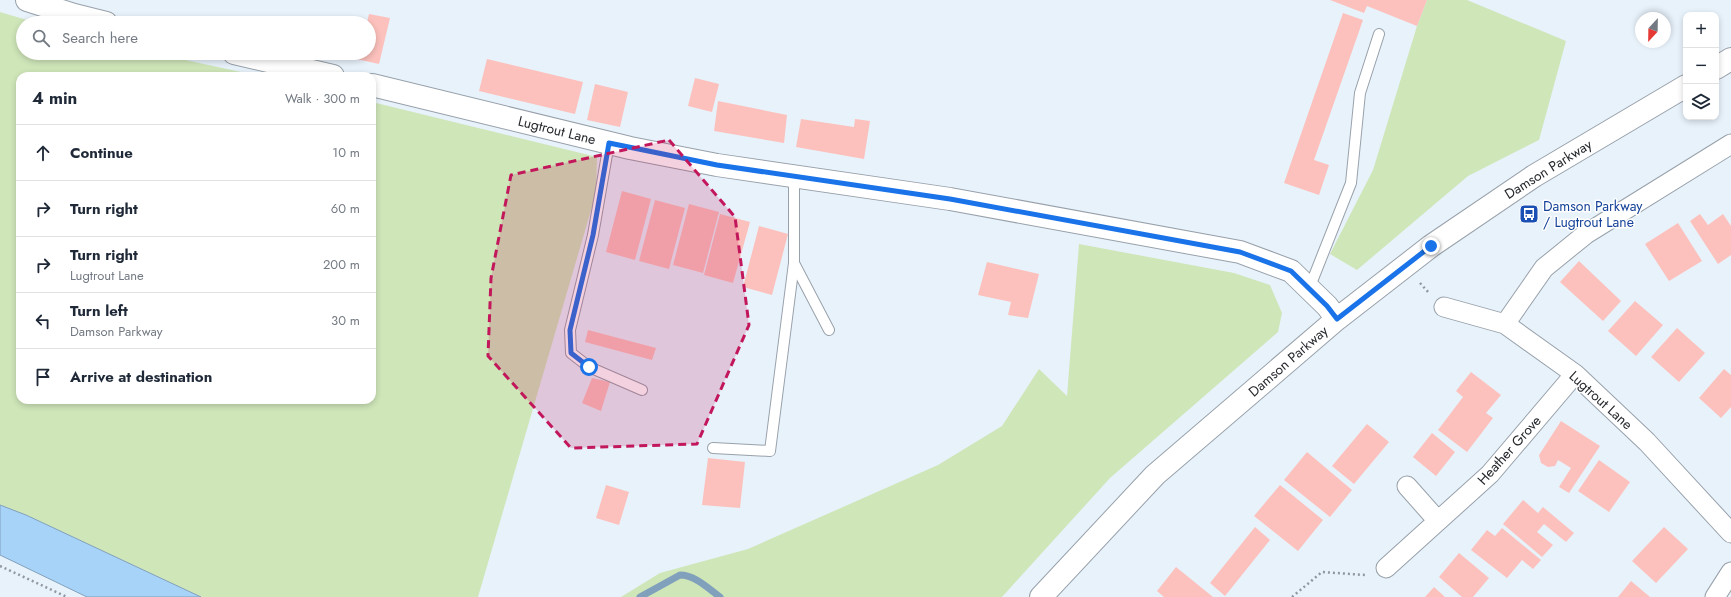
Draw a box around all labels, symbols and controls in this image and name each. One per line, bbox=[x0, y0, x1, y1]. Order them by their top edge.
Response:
north arrow bbox=[1635, 12, 1671, 48]
map controls bbox=[1683, 12, 1719, 120]
button: + bbox=[1683, 12, 1719, 48]
search box bbox=[16, 16, 376, 60]
icon: search bbox=[30, 27, 52, 49]
text: Search here bbox=[62, 27, 138, 49]
button: − bbox=[1683, 48, 1719, 84]
button: layers bbox=[1683, 84, 1719, 120]
text: 4 min bbox=[32, 86, 77, 110]
text: Walk · 300 m bbox=[285, 89, 360, 108]
street label: Lugtrout Lane bbox=[516, 111, 598, 149]
street label: Damson Parkway bbox=[1501, 134, 1596, 204]
icon: ahead bbox=[32, 142, 54, 164]
text: Continue bbox=[70, 142, 133, 164]
text: 10 m bbox=[332, 143, 360, 162]
place label: Damson Parkway / Lugtrout Lane bbox=[1543, 196, 1643, 232]
icon: right bbox=[32, 198, 54, 220]
text: Turn right bbox=[70, 198, 138, 220]
text: 60 m bbox=[331, 199, 360, 218]
bus stop icon: Damson Parkway / Lugtrout Lane bbox=[1518, 203, 1540, 225]
route end bbox=[1422, 237, 1440, 255]
text: Turn right bbox=[70, 244, 138, 266]
icon: right bbox=[32, 254, 54, 276]
text: 200 m bbox=[323, 255, 360, 274]
text: Lugtrout Lane bbox=[70, 266, 144, 285]
text: Turn left bbox=[70, 300, 128, 322]
icon: left bbox=[32, 310, 54, 332]
text: 30 m bbox=[331, 311, 360, 330]
street label: Damson Parkway bbox=[1244, 320, 1333, 401]
text: Damson Parkway bbox=[70, 322, 162, 341]
route start bbox=[580, 358, 598, 376]
icon: arrive bbox=[32, 366, 54, 388]
text: Arrive at destination bbox=[70, 366, 212, 388]
street label: Lugtrout Lane bbox=[1565, 366, 1637, 434]
street label: Heather Grove bbox=[1472, 411, 1546, 489]

